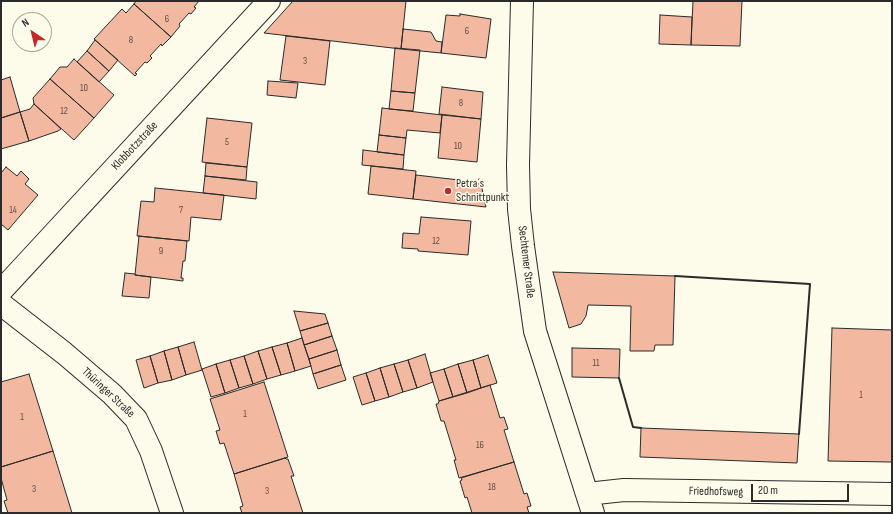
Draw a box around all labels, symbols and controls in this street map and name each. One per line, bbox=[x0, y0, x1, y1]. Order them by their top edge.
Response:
north arrow bbox=[12, 12, 52, 52]
house number: 6 bbox=[165, 13, 169, 25]
text: N bbox=[19, 16, 32, 30]
house number: 6 bbox=[465, 25, 469, 37]
house number: 8 bbox=[129, 34, 133, 46]
house number: 3 bbox=[303, 55, 307, 67]
house number: 10 bbox=[80, 82, 88, 94]
house number: 8 bbox=[459, 97, 463, 109]
house number: 12 bbox=[60, 105, 68, 117]
street label: Klobbotzstraße bbox=[109, 119, 161, 173]
house number: 5 bbox=[225, 136, 229, 148]
house number: 10 bbox=[454, 140, 462, 152]
place label: Petra´s Schnittpunkt bbox=[456, 177, 509, 205]
marker: Petra´s Schnittpunkt bbox=[443, 186, 453, 196]
house number: 14 bbox=[9, 204, 17, 216]
house number: 7 bbox=[179, 204, 183, 216]
street label: Sechtemer Straße bbox=[514, 225, 538, 299]
house number: 12 bbox=[432, 235, 440, 247]
house number: 9 bbox=[159, 245, 163, 257]
house number: 11 bbox=[593, 357, 599, 369]
street label: Thüringer Straße bbox=[79, 365, 137, 421]
house number: 1 bbox=[859, 389, 863, 401]
house number: 1 bbox=[243, 408, 247, 420]
house number: 1 bbox=[20, 411, 24, 423]
house number: 16 bbox=[476, 439, 484, 451]
scale bar bbox=[753, 476, 851, 502]
house number: 18 bbox=[488, 481, 496, 493]
house number: 3 bbox=[32, 483, 36, 495]
text: 20 m bbox=[758, 483, 778, 498]
street label: Friedhofsweg bbox=[689, 484, 743, 500]
house number: 3 bbox=[265, 485, 269, 497]

